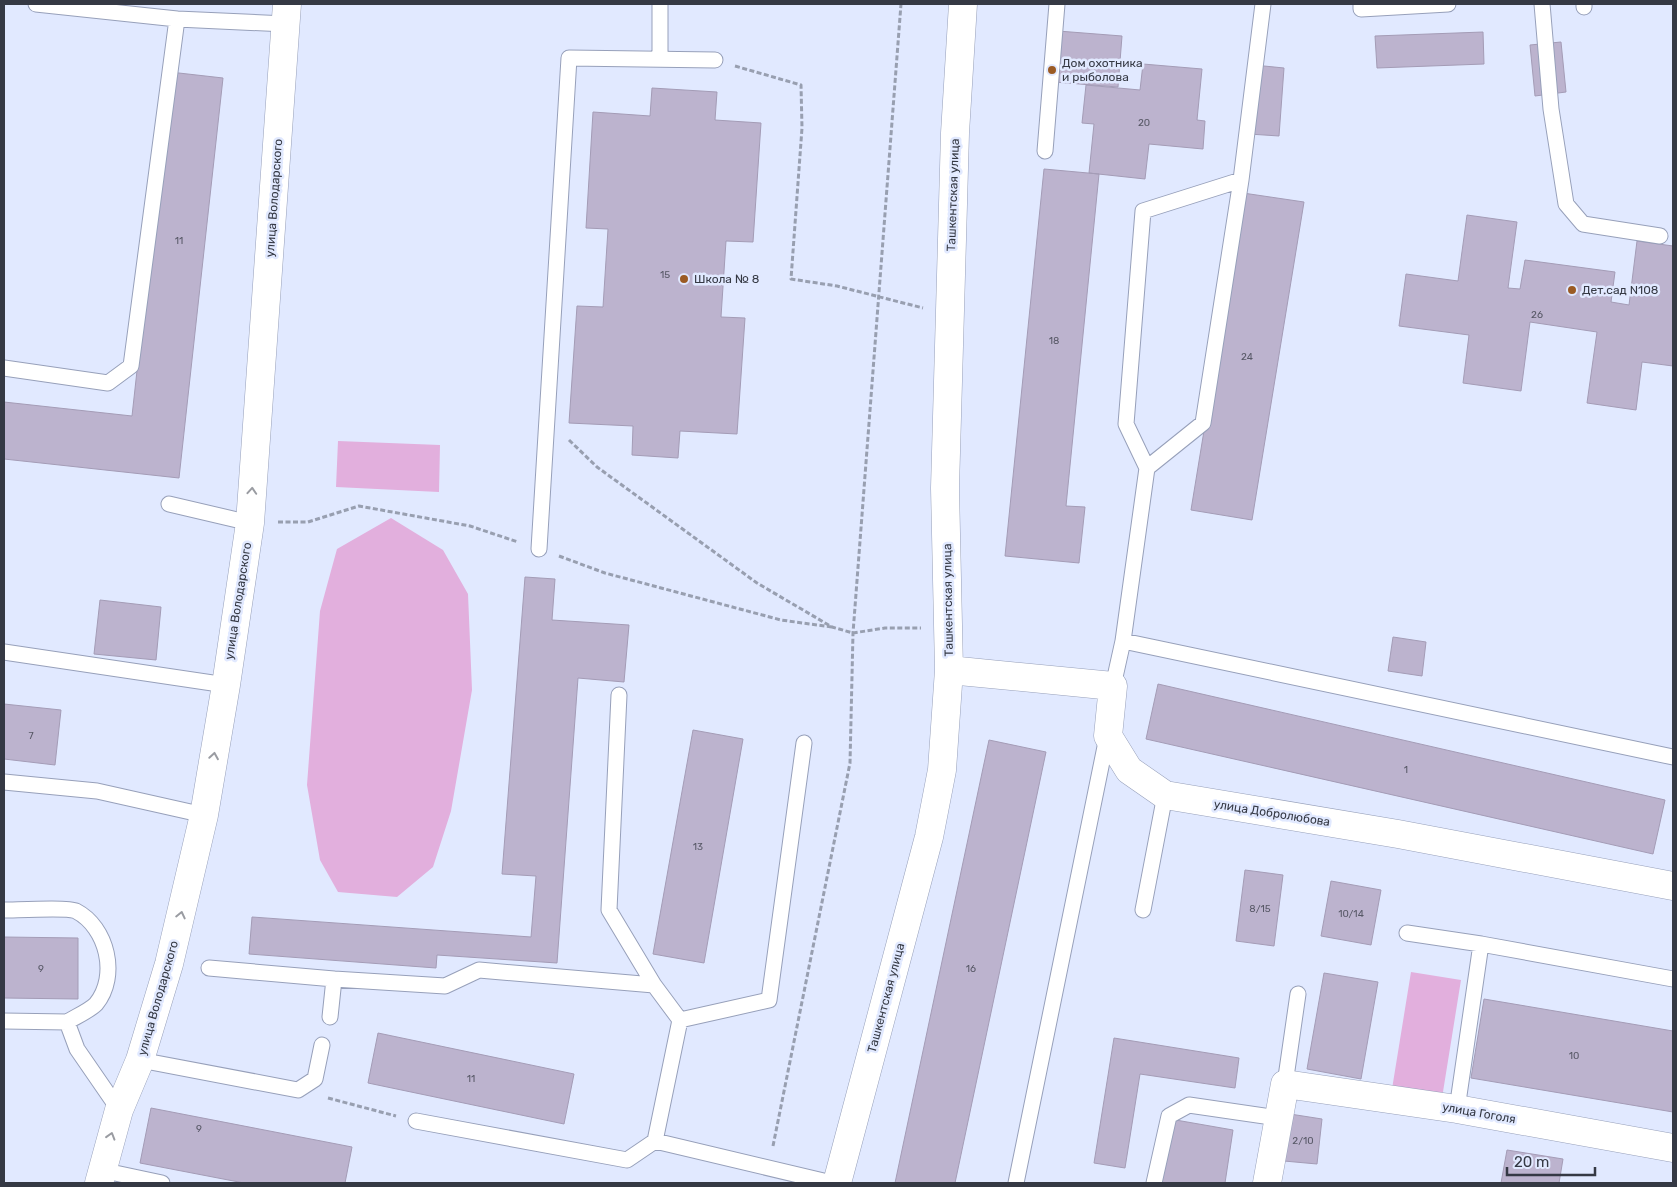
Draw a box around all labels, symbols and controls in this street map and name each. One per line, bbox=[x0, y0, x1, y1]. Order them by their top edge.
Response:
place label: Дом охотника и рыболова bbox=[1062, 56, 1143, 84]
marker: Дом охотника и рыболова bbox=[1046, 64, 1058, 76]
house number: 20 bbox=[1138, 117, 1150, 129]
street label: улица Володарского bbox=[263, 138, 285, 258]
street label: Ташкентская улица bbox=[944, 138, 962, 252]
house number: 11 bbox=[175, 235, 183, 247]
house number: 15 bbox=[660, 269, 670, 281]
place label: Школа № 8 bbox=[694, 272, 759, 286]
marker: Школа № 8 bbox=[678, 273, 690, 285]
place label: Дет.сад N108 bbox=[1582, 283, 1658, 297]
marker: Дет.сад N108 bbox=[1566, 284, 1578, 296]
house number: 26 bbox=[1531, 309, 1543, 321]
house number: 18 bbox=[1049, 335, 1059, 347]
house number: 24 bbox=[1241, 351, 1253, 363]
one-way arrow bbox=[247, 487, 258, 495]
street label: улица Володарского bbox=[222, 541, 254, 661]
street label: Ташкентская улица bbox=[940, 543, 956, 657]
house number: 7 bbox=[28, 730, 34, 742]
one-way arrow bbox=[208, 751, 219, 759]
house number: 1 bbox=[1404, 764, 1408, 776]
street label: улица Добролюбова bbox=[1213, 797, 1331, 829]
house number: 13 bbox=[693, 841, 703, 853]
house number: 8/15 bbox=[1249, 903, 1271, 915]
house number: 10/14 bbox=[1338, 908, 1364, 920]
one-way arrow bbox=[175, 910, 186, 919]
street label: улица Володарского bbox=[135, 939, 181, 1057]
street label: Ташкентская улица bbox=[865, 942, 907, 1054]
house number: 9 bbox=[38, 963, 44, 975]
house number: 16 bbox=[966, 963, 976, 975]
house number: 10 bbox=[1569, 1050, 1579, 1062]
house number: 11 bbox=[467, 1073, 475, 1085]
street label: улица Гоголя bbox=[1441, 1100, 1517, 1126]
house number: 9 bbox=[196, 1123, 202, 1135]
one-way arrow bbox=[106, 1133, 116, 1141]
house number: 2/10 bbox=[1292, 1135, 1314, 1147]
scale bar bbox=[1507, 1144, 1594, 1176]
text: 20 m bbox=[1514, 1153, 1549, 1171]

